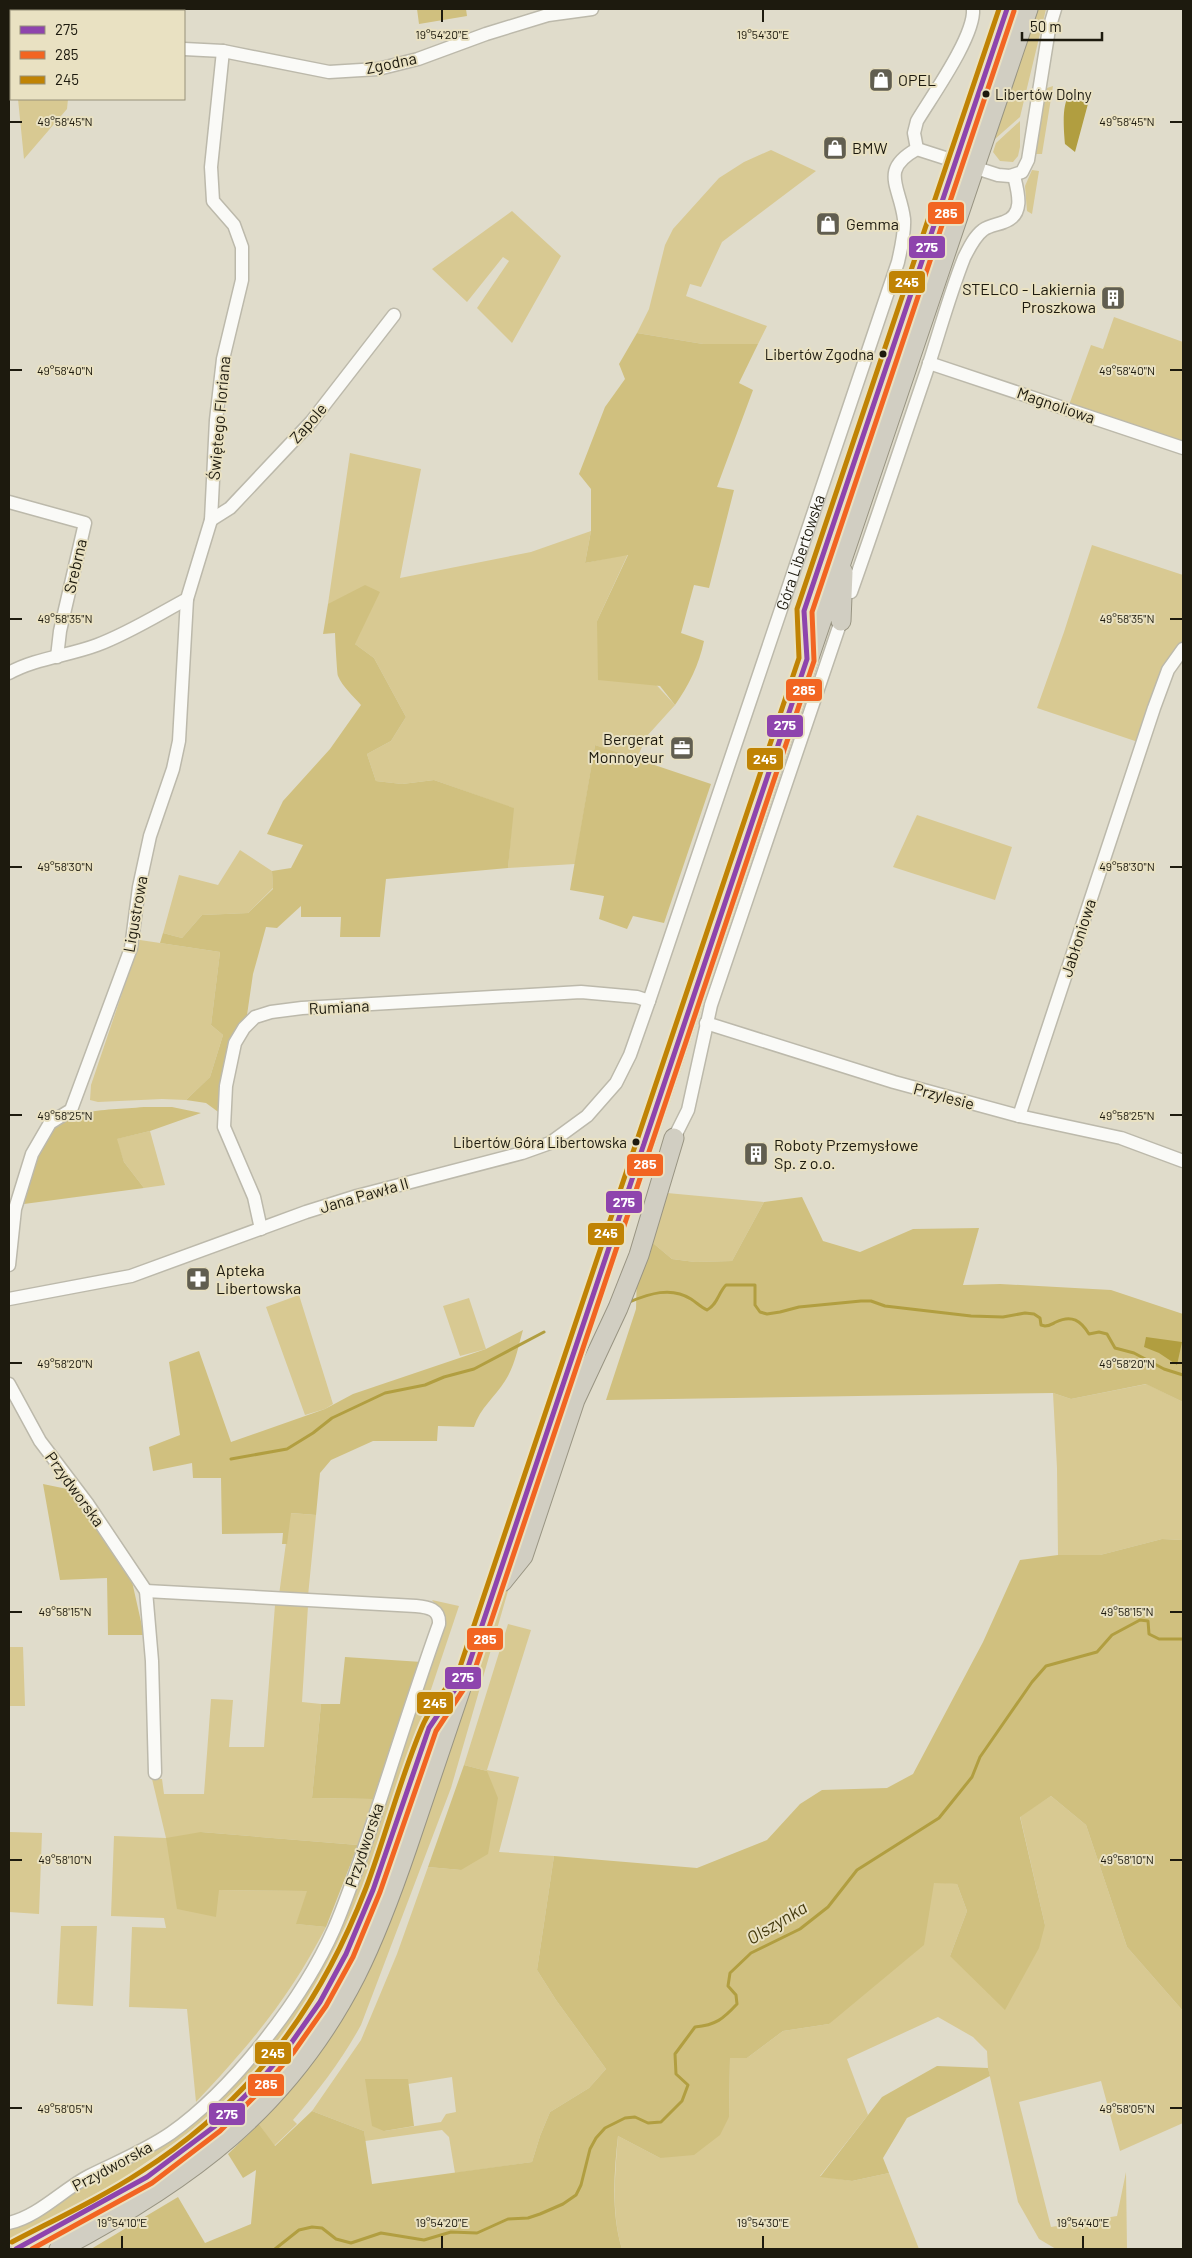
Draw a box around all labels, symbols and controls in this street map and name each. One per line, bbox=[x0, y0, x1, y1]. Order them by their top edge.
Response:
legend bbox=[10, 10, 185, 100]
scale bar bbox=[1022, 10, 1102, 42]
text: 50 m bbox=[1030, 17, 1062, 35]
text: 275 bbox=[55, 20, 78, 38]
text: 19°54'20"E bbox=[416, 27, 468, 41]
text: 19°54'30"E bbox=[737, 27, 789, 41]
text: 285 bbox=[55, 45, 79, 63]
street label: Zgodna bbox=[364, 48, 418, 77]
shop icon: OPEL bbox=[868, 67, 894, 93]
text: 245 bbox=[55, 70, 79, 88]
place label: OPEL bbox=[898, 70, 936, 89]
place label: Libertów Dolny bbox=[995, 85, 1092, 103]
marker: Libertów Dolny bbox=[981, 89, 991, 99]
text: 49°58'45"N bbox=[37, 114, 93, 128]
text: 49°58'45"N bbox=[1099, 114, 1155, 128]
shop icon: BMW bbox=[822, 135, 848, 161]
place label: BMW bbox=[852, 138, 888, 157]
line badge: 285 bbox=[927, 201, 965, 225]
text: 285 bbox=[935, 204, 958, 221]
shop icon: Gemma bbox=[815, 211, 841, 237]
place label: Gemma bbox=[846, 214, 899, 233]
line badge: 275 bbox=[908, 235, 946, 259]
text: 275 bbox=[916, 238, 939, 255]
line badge: 245 bbox=[888, 270, 926, 294]
text: 245 bbox=[895, 273, 919, 290]
place label: STELCO - Lakiernia Proszkowa bbox=[962, 279, 1096, 316]
building icon: STELCO - Lakiernia Proszkowa bbox=[1100, 285, 1126, 311]
place label: Libertów Zgodna bbox=[765, 345, 874, 363]
marker: Libertów Zgodna bbox=[878, 349, 888, 359]
street label: Świętego Floriana bbox=[204, 355, 233, 481]
text: 49°58'40"N bbox=[37, 363, 93, 377]
text: 49°58'40"N bbox=[1099, 363, 1155, 377]
street label: Magnoliowa bbox=[1015, 382, 1098, 427]
street label: Zapole bbox=[285, 399, 330, 446]
street label: Góra Libertowska bbox=[771, 492, 828, 612]
street label: Srebrna bbox=[59, 537, 90, 595]
text: 49°58'35"N bbox=[37, 611, 93, 625]
text: 49°58'35"N bbox=[1099, 611, 1155, 625]
line badge: 285 bbox=[785, 678, 823, 702]
text: 285 bbox=[793, 681, 816, 698]
line badge: 275 bbox=[766, 714, 804, 738]
text: 275 bbox=[774, 716, 797, 733]
place label: Bergerat Monnoyeur bbox=[588, 729, 664, 766]
office icon: Bergerat Monnoyeur bbox=[669, 735, 695, 761]
line badge: 245 bbox=[746, 747, 784, 771]
text: 245 bbox=[753, 750, 777, 767]
text: 49°58'30"N bbox=[37, 859, 93, 873]
text: 49°58'30"N bbox=[1099, 859, 1155, 873]
street label: Ligustrowa bbox=[118, 874, 151, 954]
street label: Jabłoniowa bbox=[1056, 896, 1099, 979]
street label: Rumiana bbox=[308, 995, 370, 1018]
street label: Przylesie bbox=[912, 1078, 977, 1113]
text: 49°58'25"N bbox=[37, 1108, 93, 1122]
text: 49°58'25"N bbox=[1099, 1108, 1155, 1122]
place label: Libertów Góra Libertowska bbox=[453, 1133, 627, 1151]
place label: Roboty Przemysłowe Sp. z o.o. bbox=[774, 1135, 918, 1172]
marker: Libertów Góra Libertowska bbox=[631, 1137, 641, 1147]
building icon: Roboty Przemysłowe Sp. z o.o. bbox=[743, 1141, 769, 1167]
line badge: 285 bbox=[626, 1153, 664, 1177]
text: 285 bbox=[634, 1155, 657, 1172]
street label: Jana Pawła II bbox=[317, 1173, 411, 1216]
line badge: 275 bbox=[605, 1190, 643, 1214]
text: 275 bbox=[613, 1193, 636, 1210]
line badge: 245 bbox=[587, 1222, 625, 1246]
text: 245 bbox=[594, 1224, 618, 1241]
place label: Apteka Libertowska bbox=[216, 1260, 301, 1297]
pharmacy icon: Apteka Libertowska bbox=[185, 1266, 211, 1292]
text: 49°58'20"N bbox=[37, 1356, 93, 1370]
text: 49°58'20"N bbox=[1099, 1356, 1155, 1370]
street label: Przydworska bbox=[42, 1448, 109, 1530]
text: 49°58'15"N bbox=[38, 1604, 92, 1618]
text: 49°58'15"N bbox=[1100, 1604, 1154, 1618]
line badge: 285 bbox=[466, 1627, 504, 1651]
text: 285 bbox=[474, 1630, 497, 1647]
line badge: 275 bbox=[444, 1666, 482, 1690]
text: 275 bbox=[452, 1668, 475, 1685]
line badge: 245 bbox=[416, 1691, 454, 1715]
text: 245 bbox=[423, 1694, 447, 1711]
street label: Przydworska bbox=[340, 1800, 387, 1889]
text: 49°58'10"N bbox=[38, 1852, 92, 1866]
text: 49°58'10"N bbox=[1100, 1852, 1154, 1866]
water label: Olszynka bbox=[742, 1896, 811, 1949]
line badge: 245 bbox=[254, 2041, 292, 2065]
text: 245 bbox=[261, 2044, 285, 2061]
line badge: 285 bbox=[247, 2073, 285, 2097]
text: 285 bbox=[255, 2075, 278, 2092]
text: 49°58'05"N bbox=[37, 2101, 93, 2115]
text: 49°58'05"N bbox=[1099, 2101, 1155, 2115]
line badge: 275 bbox=[208, 2102, 246, 2126]
text: 275 bbox=[216, 2105, 239, 2122]
street label: Przydworska bbox=[69, 2137, 155, 2195]
text: 19°54'10"E bbox=[97, 2215, 147, 2229]
text: 19°54'20"E bbox=[416, 2215, 468, 2229]
text: 19°54'30"E bbox=[737, 2215, 789, 2229]
text: 19°54'40"E bbox=[1057, 2215, 1109, 2229]

